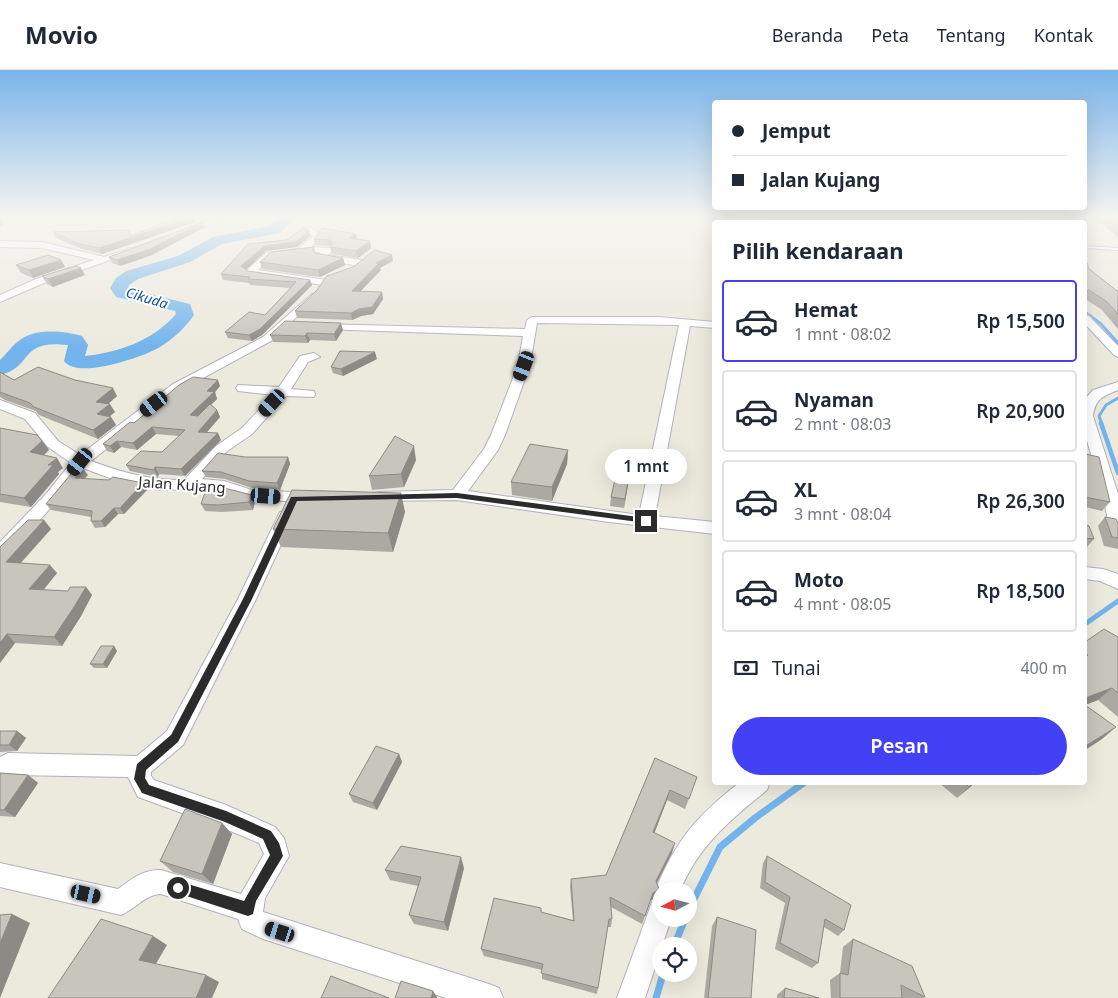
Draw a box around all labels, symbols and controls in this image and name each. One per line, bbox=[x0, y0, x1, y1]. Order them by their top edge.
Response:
text: Movio bbox=[25, 18, 98, 51]
text: Beranda bbox=[772, 23, 843, 47]
text: Peta bbox=[871, 23, 909, 47]
text: Tentang bbox=[937, 23, 1006, 47]
text: Kontak bbox=[1034, 23, 1093, 47]
text: Jemput bbox=[762, 118, 831, 144]
text: Jalan Kujang bbox=[762, 167, 880, 193]
text: Pilih kendaraan bbox=[732, 235, 904, 265]
water label: Cikuda bbox=[124, 282, 170, 313]
text: Hemat bbox=[794, 297, 858, 323]
icon: car bbox=[734, 299, 779, 344]
text: Rp 15,500 bbox=[976, 308, 1065, 334]
text: 1 mnt · 08:02 bbox=[794, 323, 891, 345]
car bbox=[511, 349, 536, 383]
car bbox=[256, 387, 287, 419]
text: Nyaman bbox=[794, 387, 874, 413]
car bbox=[137, 389, 170, 419]
icon: car bbox=[734, 389, 779, 434]
text: Rp 20,900 bbox=[976, 398, 1065, 424]
text: 2 mnt · 08:03 bbox=[794, 413, 891, 435]
car bbox=[64, 446, 95, 478]
callout: 1 mnt bbox=[605, 448, 687, 484]
text: 1 mnt bbox=[623, 455, 669, 477]
street label: Jalan Kujang bbox=[136, 471, 226, 497]
text: XL bbox=[794, 477, 817, 503]
icon: car bbox=[734, 479, 779, 524]
car bbox=[250, 487, 281, 505]
text: Rp 26,300 bbox=[976, 488, 1065, 514]
text: 3 mnt · 08:04 bbox=[794, 503, 891, 525]
route end bbox=[635, 510, 657, 532]
text: Moto bbox=[794, 567, 844, 593]
icon: car bbox=[734, 569, 779, 614]
text: Rp 18,500 bbox=[976, 578, 1065, 604]
text: 4 mnt · 08:05 bbox=[794, 593, 891, 615]
icon: cash bbox=[732, 654, 760, 682]
text: Tunai bbox=[772, 655, 821, 681]
text: 400 m bbox=[1020, 657, 1067, 679]
button: Pesan bbox=[732, 717, 1067, 775]
route start bbox=[167, 877, 189, 899]
north arrow bbox=[652, 882, 698, 928]
map controls bbox=[652, 882, 697, 982]
car bbox=[69, 883, 102, 905]
car bbox=[263, 920, 296, 944]
button: locate bbox=[652, 937, 697, 982]

